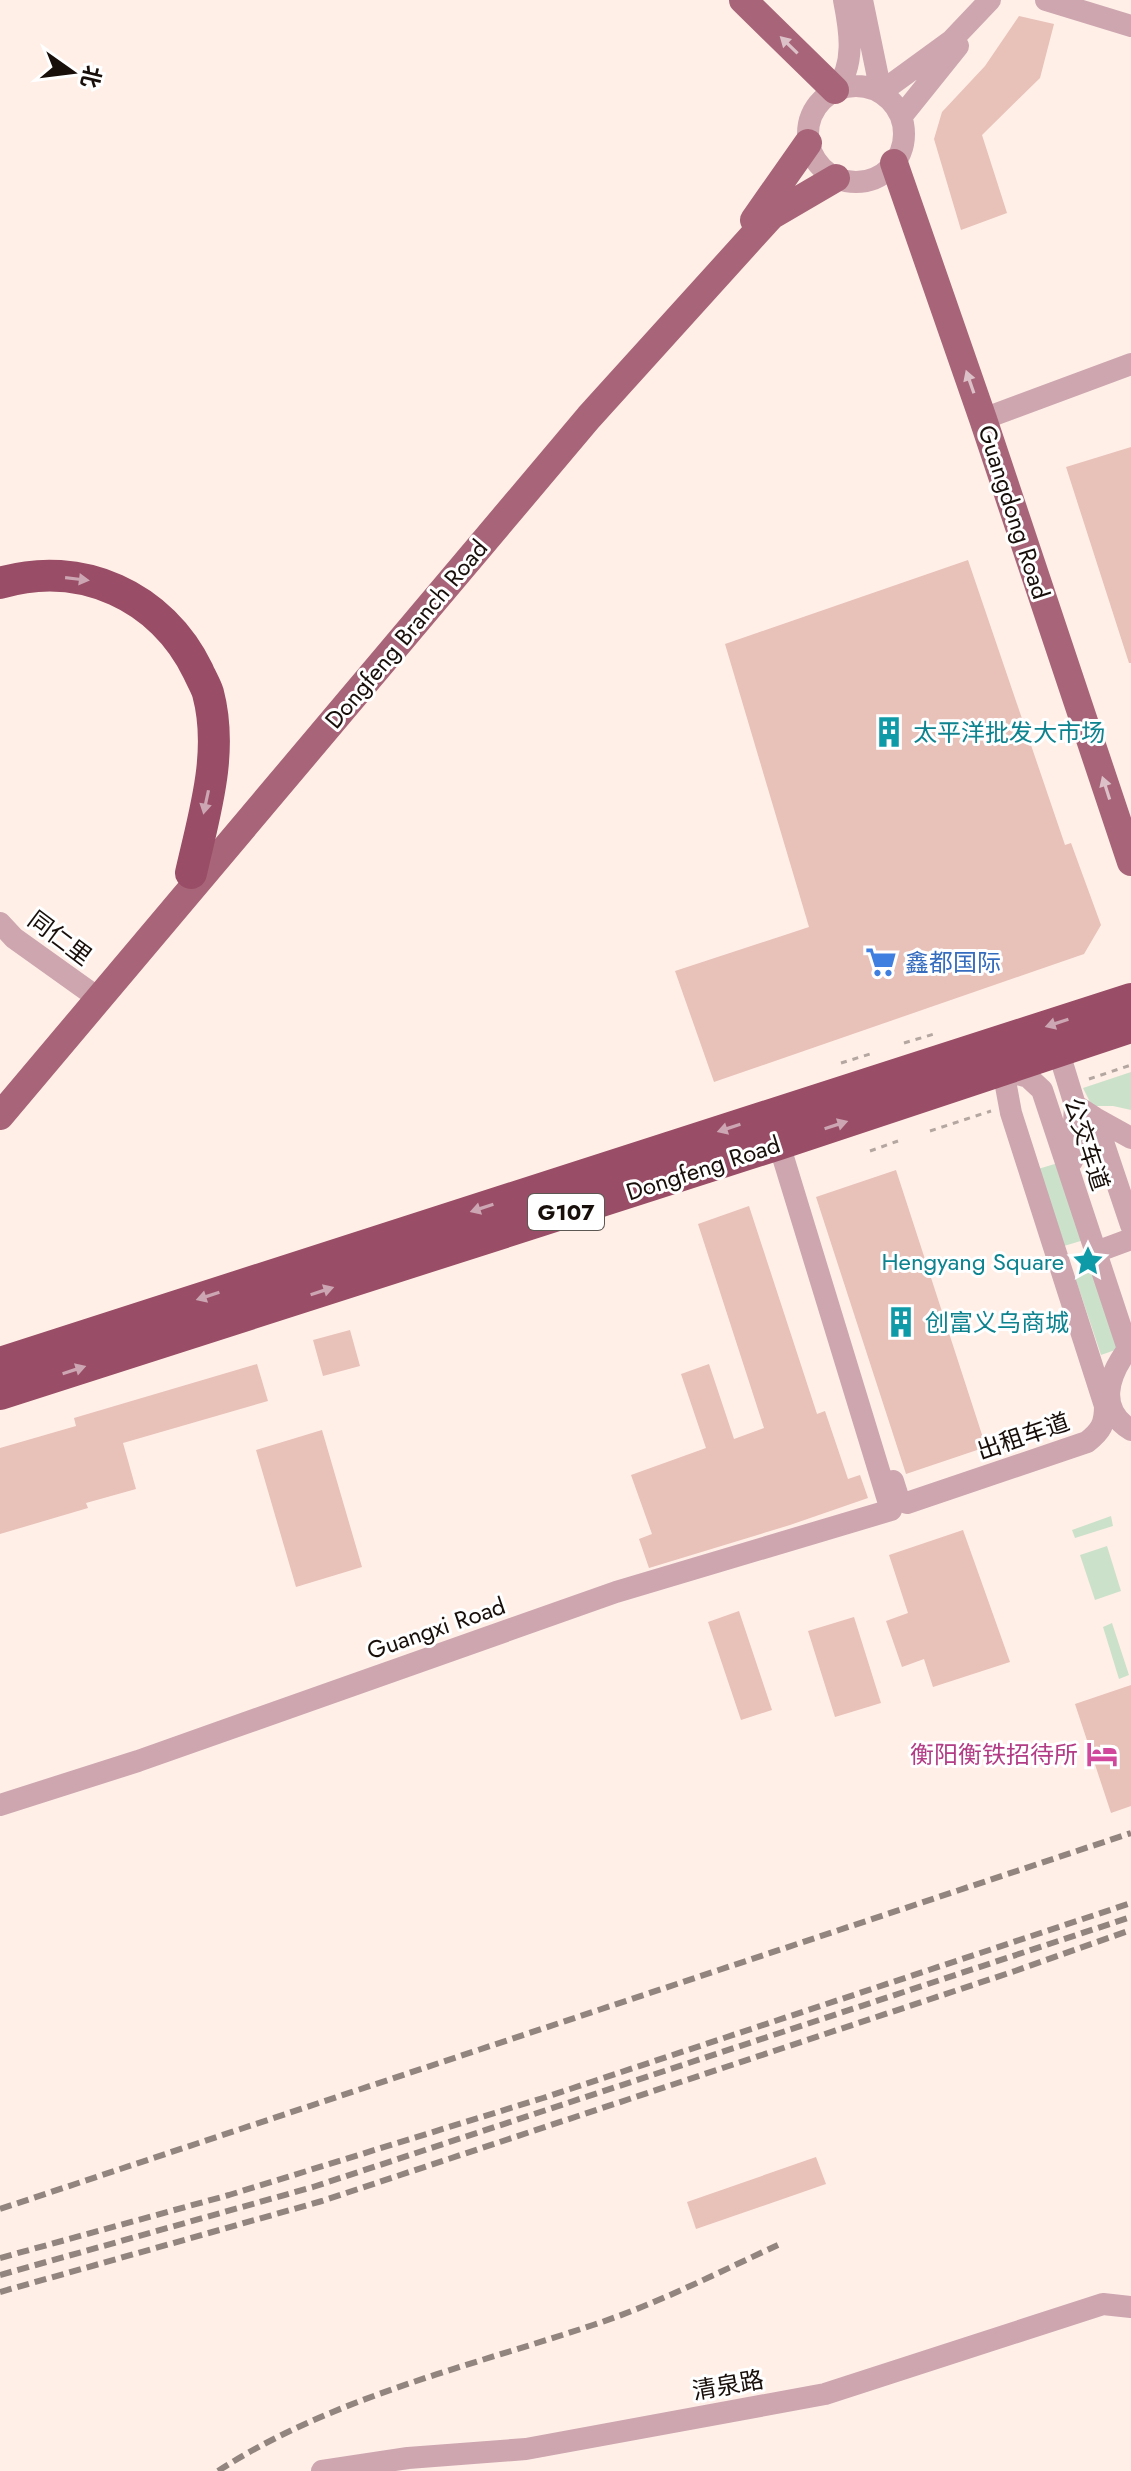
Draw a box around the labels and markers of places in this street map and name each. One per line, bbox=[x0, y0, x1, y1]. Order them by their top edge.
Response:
building icon: 太平洋批发大市场 bbox=[872, 715, 906, 749]
place label: 太平洋批发大市场 bbox=[913, 715, 1105, 750]
supermarket icon: 鑫都国际 bbox=[864, 945, 898, 979]
place label: 鑫都国际 bbox=[905, 945, 1001, 980]
place label: Hengyang Square bbox=[881, 1244, 1064, 1279]
place icon: Hengyang Square bbox=[1071, 1244, 1105, 1278]
building icon: 创富义乌商城 bbox=[884, 1305, 918, 1339]
place label: 创富义乌商城 bbox=[925, 1305, 1069, 1340]
place label: 衡阳衡铁招待所 bbox=[910, 1737, 1078, 1772]
hotel icon: 衡阳衡铁招待所 bbox=[1085, 1737, 1119, 1771]

